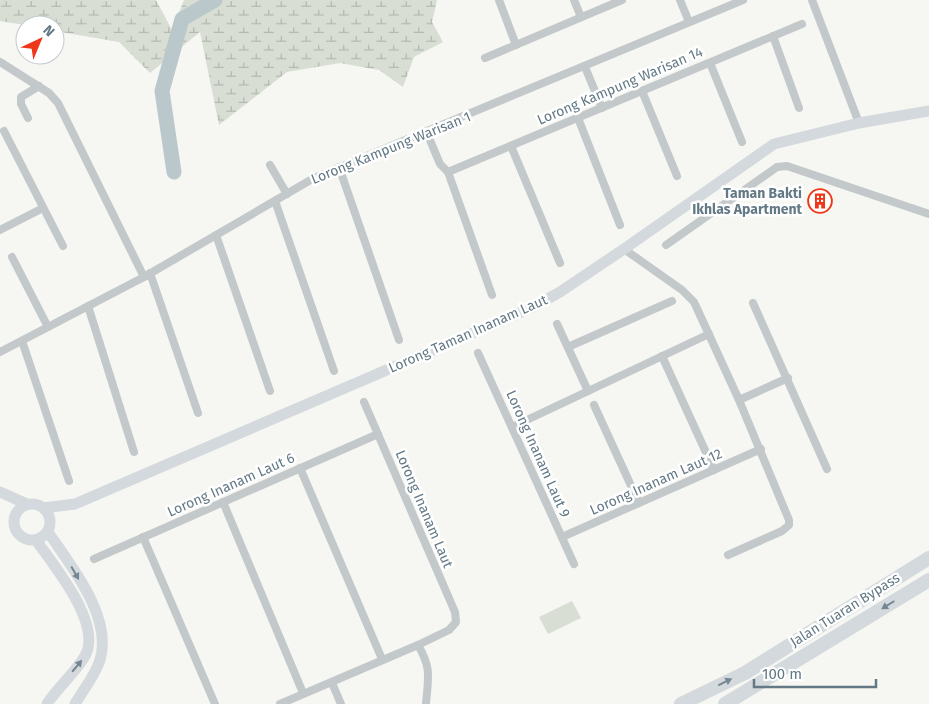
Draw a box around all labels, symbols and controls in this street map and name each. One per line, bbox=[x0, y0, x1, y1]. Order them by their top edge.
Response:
north arrow bbox=[15, 15, 65, 65]
text: N bbox=[39, 22, 58, 40]
street label: Lorong Kampung Warisan 14 bbox=[535, 43, 706, 129]
street label: Lorong Kampung Warisan 1 bbox=[309, 108, 473, 188]
place label: Taman Bakti Ikhlas Apartment bbox=[692, 185, 803, 218]
building icon: Taman Bakti Ikhlas Apartment bbox=[807, 188, 833, 214]
street label: Lorong Taman Inanam Laut bbox=[386, 291, 551, 377]
street label: Lorong Inanam Laut 9 bbox=[502, 388, 574, 520]
street label: Lorong Inanam Laut 12 bbox=[587, 445, 725, 519]
street label: Lorong Inanam Laut bbox=[392, 448, 457, 571]
street label: Lorong Inanam Laut 6 bbox=[165, 449, 297, 521]
one-way arrow bbox=[70, 566, 79, 579]
street label: Jalan Tuaran Bypass bbox=[787, 569, 903, 651]
one-way arrow bbox=[881, 601, 894, 610]
scale bar bbox=[754, 656, 876, 688]
one-way arrow bbox=[71, 660, 83, 672]
text: 100 m bbox=[762, 665, 802, 683]
one-way arrow bbox=[718, 678, 732, 686]

